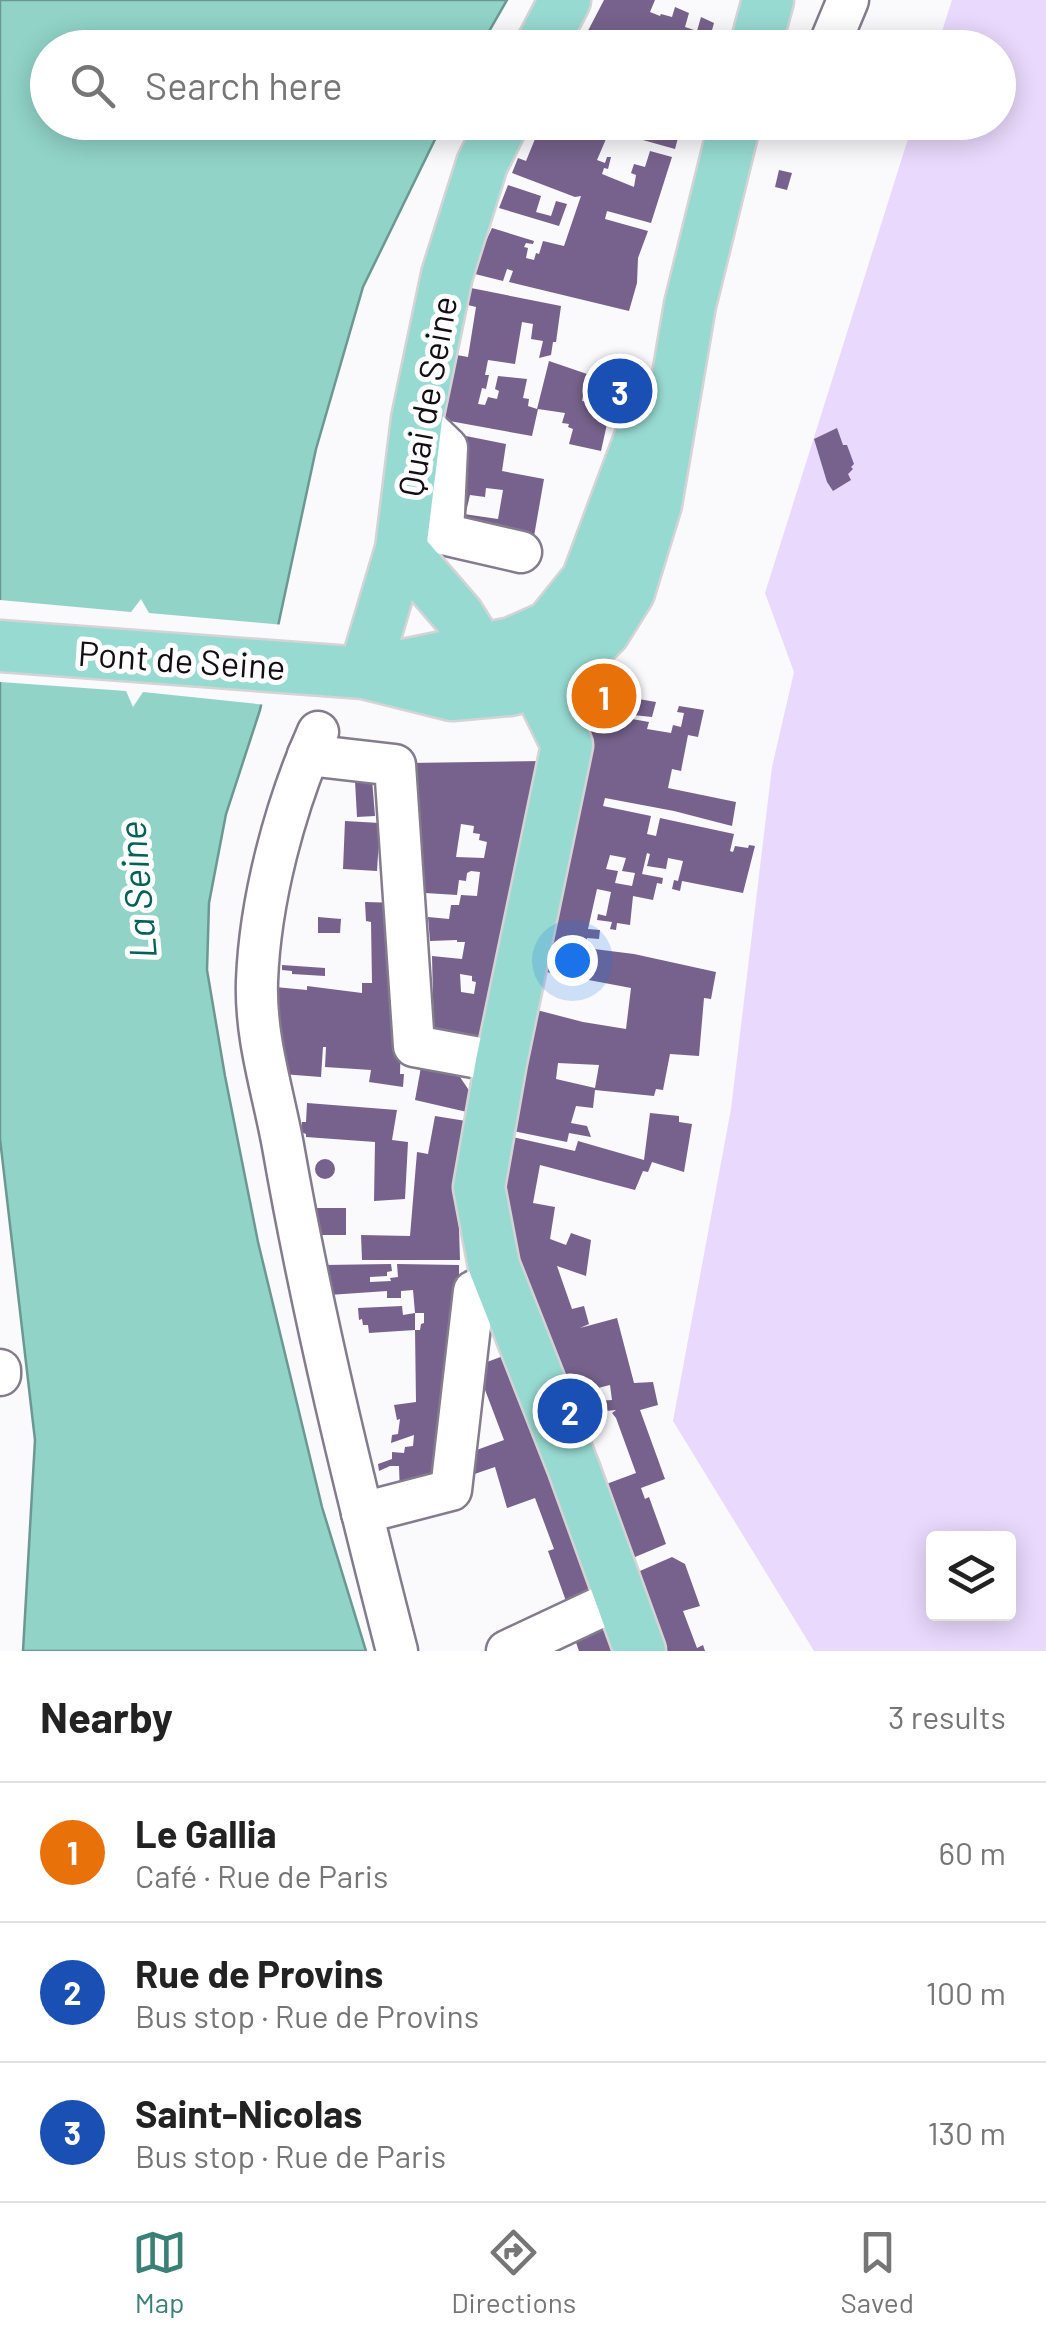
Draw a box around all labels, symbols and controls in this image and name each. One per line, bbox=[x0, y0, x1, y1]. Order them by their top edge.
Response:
search box bbox=[30, 30, 1016, 140]
icon: search bbox=[65, 58, 120, 113]
text: Search here bbox=[145, 62, 343, 108]
street label: Quai de Seine bbox=[388, 292, 464, 500]
pin: 3 bbox=[588, 354, 652, 428]
street label: Pont de Seine bbox=[77, 631, 287, 687]
pin: 1 bbox=[572, 658, 636, 734]
water label: La Seine bbox=[107, 819, 165, 961]
your location bbox=[547, 935, 598, 986]
pin: 2 bbox=[538, 1374, 602, 1448]
map controls bbox=[926, 1531, 1016, 1621]
button: layers bbox=[926, 1531, 1016, 1621]
text: Nearby bbox=[40, 1691, 173, 1741]
text: 3 results bbox=[888, 1697, 1006, 1735]
text: Le Gallia bbox=[135, 1810, 277, 1856]
text: 1 bbox=[67, 1833, 78, 1871]
text: 60 m bbox=[939, 1833, 1006, 1871]
text: Café · Rue de Paris bbox=[135, 1856, 388, 1894]
text: Rue de Provins bbox=[135, 1950, 383, 1996]
text: 2 bbox=[64, 1973, 81, 2011]
text: 100 m bbox=[926, 1973, 1006, 2011]
text: Bus stop · Rue de Provins bbox=[135, 1996, 479, 2034]
text: Saint-Nicolas bbox=[135, 2090, 362, 2136]
text: 3 bbox=[64, 2113, 81, 2151]
text: 130 m bbox=[927, 2113, 1006, 2151]
text: Bus stop · Rue de Paris bbox=[135, 2136, 446, 2174]
tab: Map bbox=[132, 2225, 187, 2319]
tab: Directions bbox=[451, 2225, 576, 2319]
tab: Saved bbox=[840, 2225, 914, 2319]

